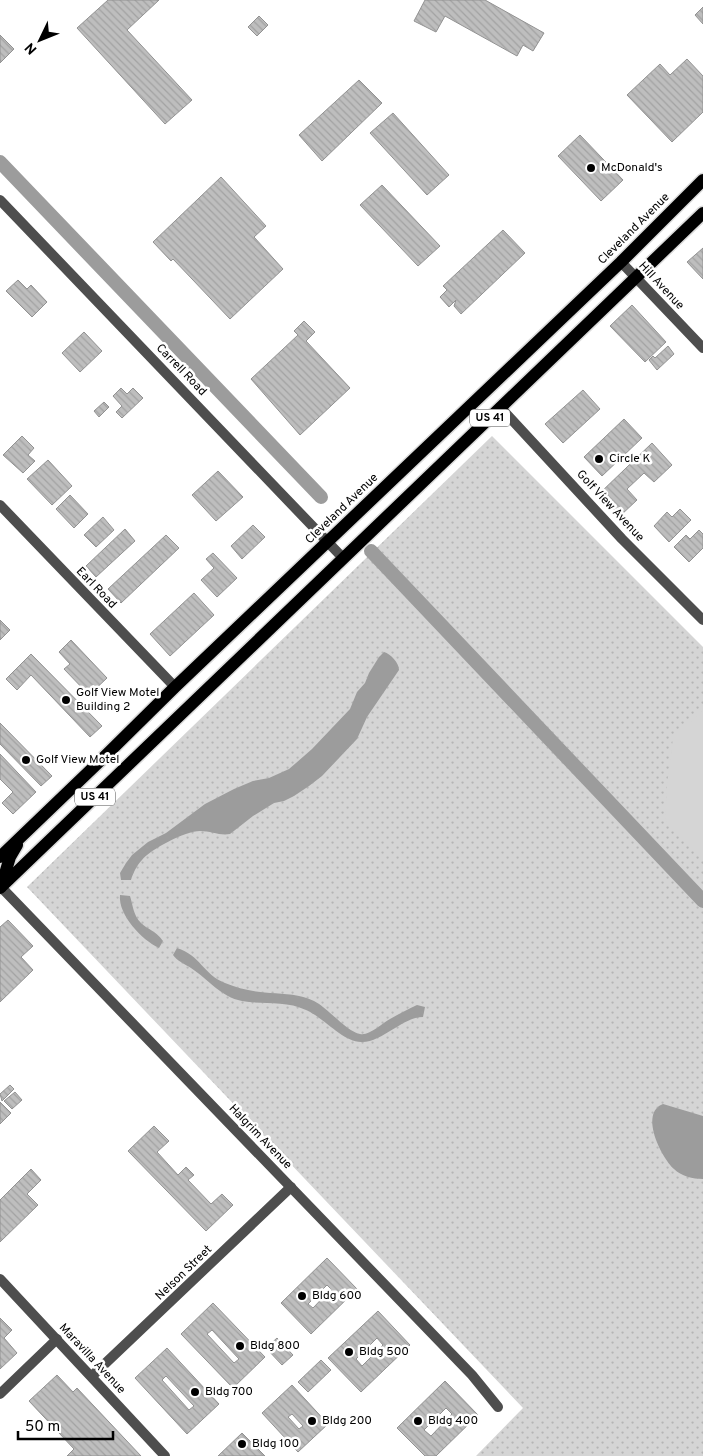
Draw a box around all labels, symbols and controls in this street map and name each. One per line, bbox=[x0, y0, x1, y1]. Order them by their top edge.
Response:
north arrow bbox=[15, 15, 65, 65]
text: N bbox=[22, 38, 41, 57]
place label: McDonald's bbox=[601, 160, 663, 176]
marker: McDonald's bbox=[585, 162, 597, 174]
street label: Cleveland Avenue bbox=[595, 190, 673, 268]
street label: Hill Avenue bbox=[635, 259, 687, 313]
street label: Carrell Road bbox=[152, 341, 210, 399]
road number: US 41 bbox=[470, 409, 510, 426]
place label: Circle K bbox=[609, 451, 651, 467]
marker: Circle K bbox=[593, 453, 605, 465]
street label: Golf View Avenue bbox=[573, 467, 647, 545]
street label: Cleveland Avenue bbox=[302, 470, 382, 548]
street label: Earl Road bbox=[72, 564, 120, 612]
place label: Golf View Motel Building 2 bbox=[76, 685, 159, 715]
marker: Golf View Motel Building 2 bbox=[60, 694, 72, 706]
place label: Golf View Motel bbox=[36, 752, 119, 768]
marker: Golf View Motel bbox=[20, 754, 32, 766]
road number: US 41 bbox=[75, 789, 115, 806]
street label: Halgrim Avenue bbox=[225, 1101, 295, 1173]
street label: Nelson Street bbox=[152, 1242, 216, 1304]
place label: Bldg 600 bbox=[312, 1288, 362, 1304]
marker: Bldg 600 bbox=[296, 1290, 308, 1302]
street label: Maravilla Avenue bbox=[55, 1320, 129, 1398]
place label: Bldg 800 bbox=[250, 1338, 300, 1354]
marker: Bldg 800 bbox=[234, 1340, 246, 1352]
place label: Bldg 500 bbox=[359, 1344, 409, 1360]
marker: Bldg 500 bbox=[343, 1346, 355, 1358]
place label: Bldg 700 bbox=[205, 1384, 253, 1400]
marker: Bldg 700 bbox=[189, 1386, 201, 1398]
scale bar bbox=[18, 1408, 112, 1440]
place label: Bldg 200 bbox=[322, 1413, 372, 1429]
place label: Bldg 400 bbox=[428, 1413, 478, 1429]
marker: Bldg 200 bbox=[306, 1415, 318, 1427]
marker: Bldg 400 bbox=[412, 1415, 424, 1427]
text: 50 m bbox=[25, 1418, 60, 1437]
place label: Bldg 100 bbox=[252, 1436, 299, 1452]
marker: Bldg 100 bbox=[236, 1438, 248, 1450]

